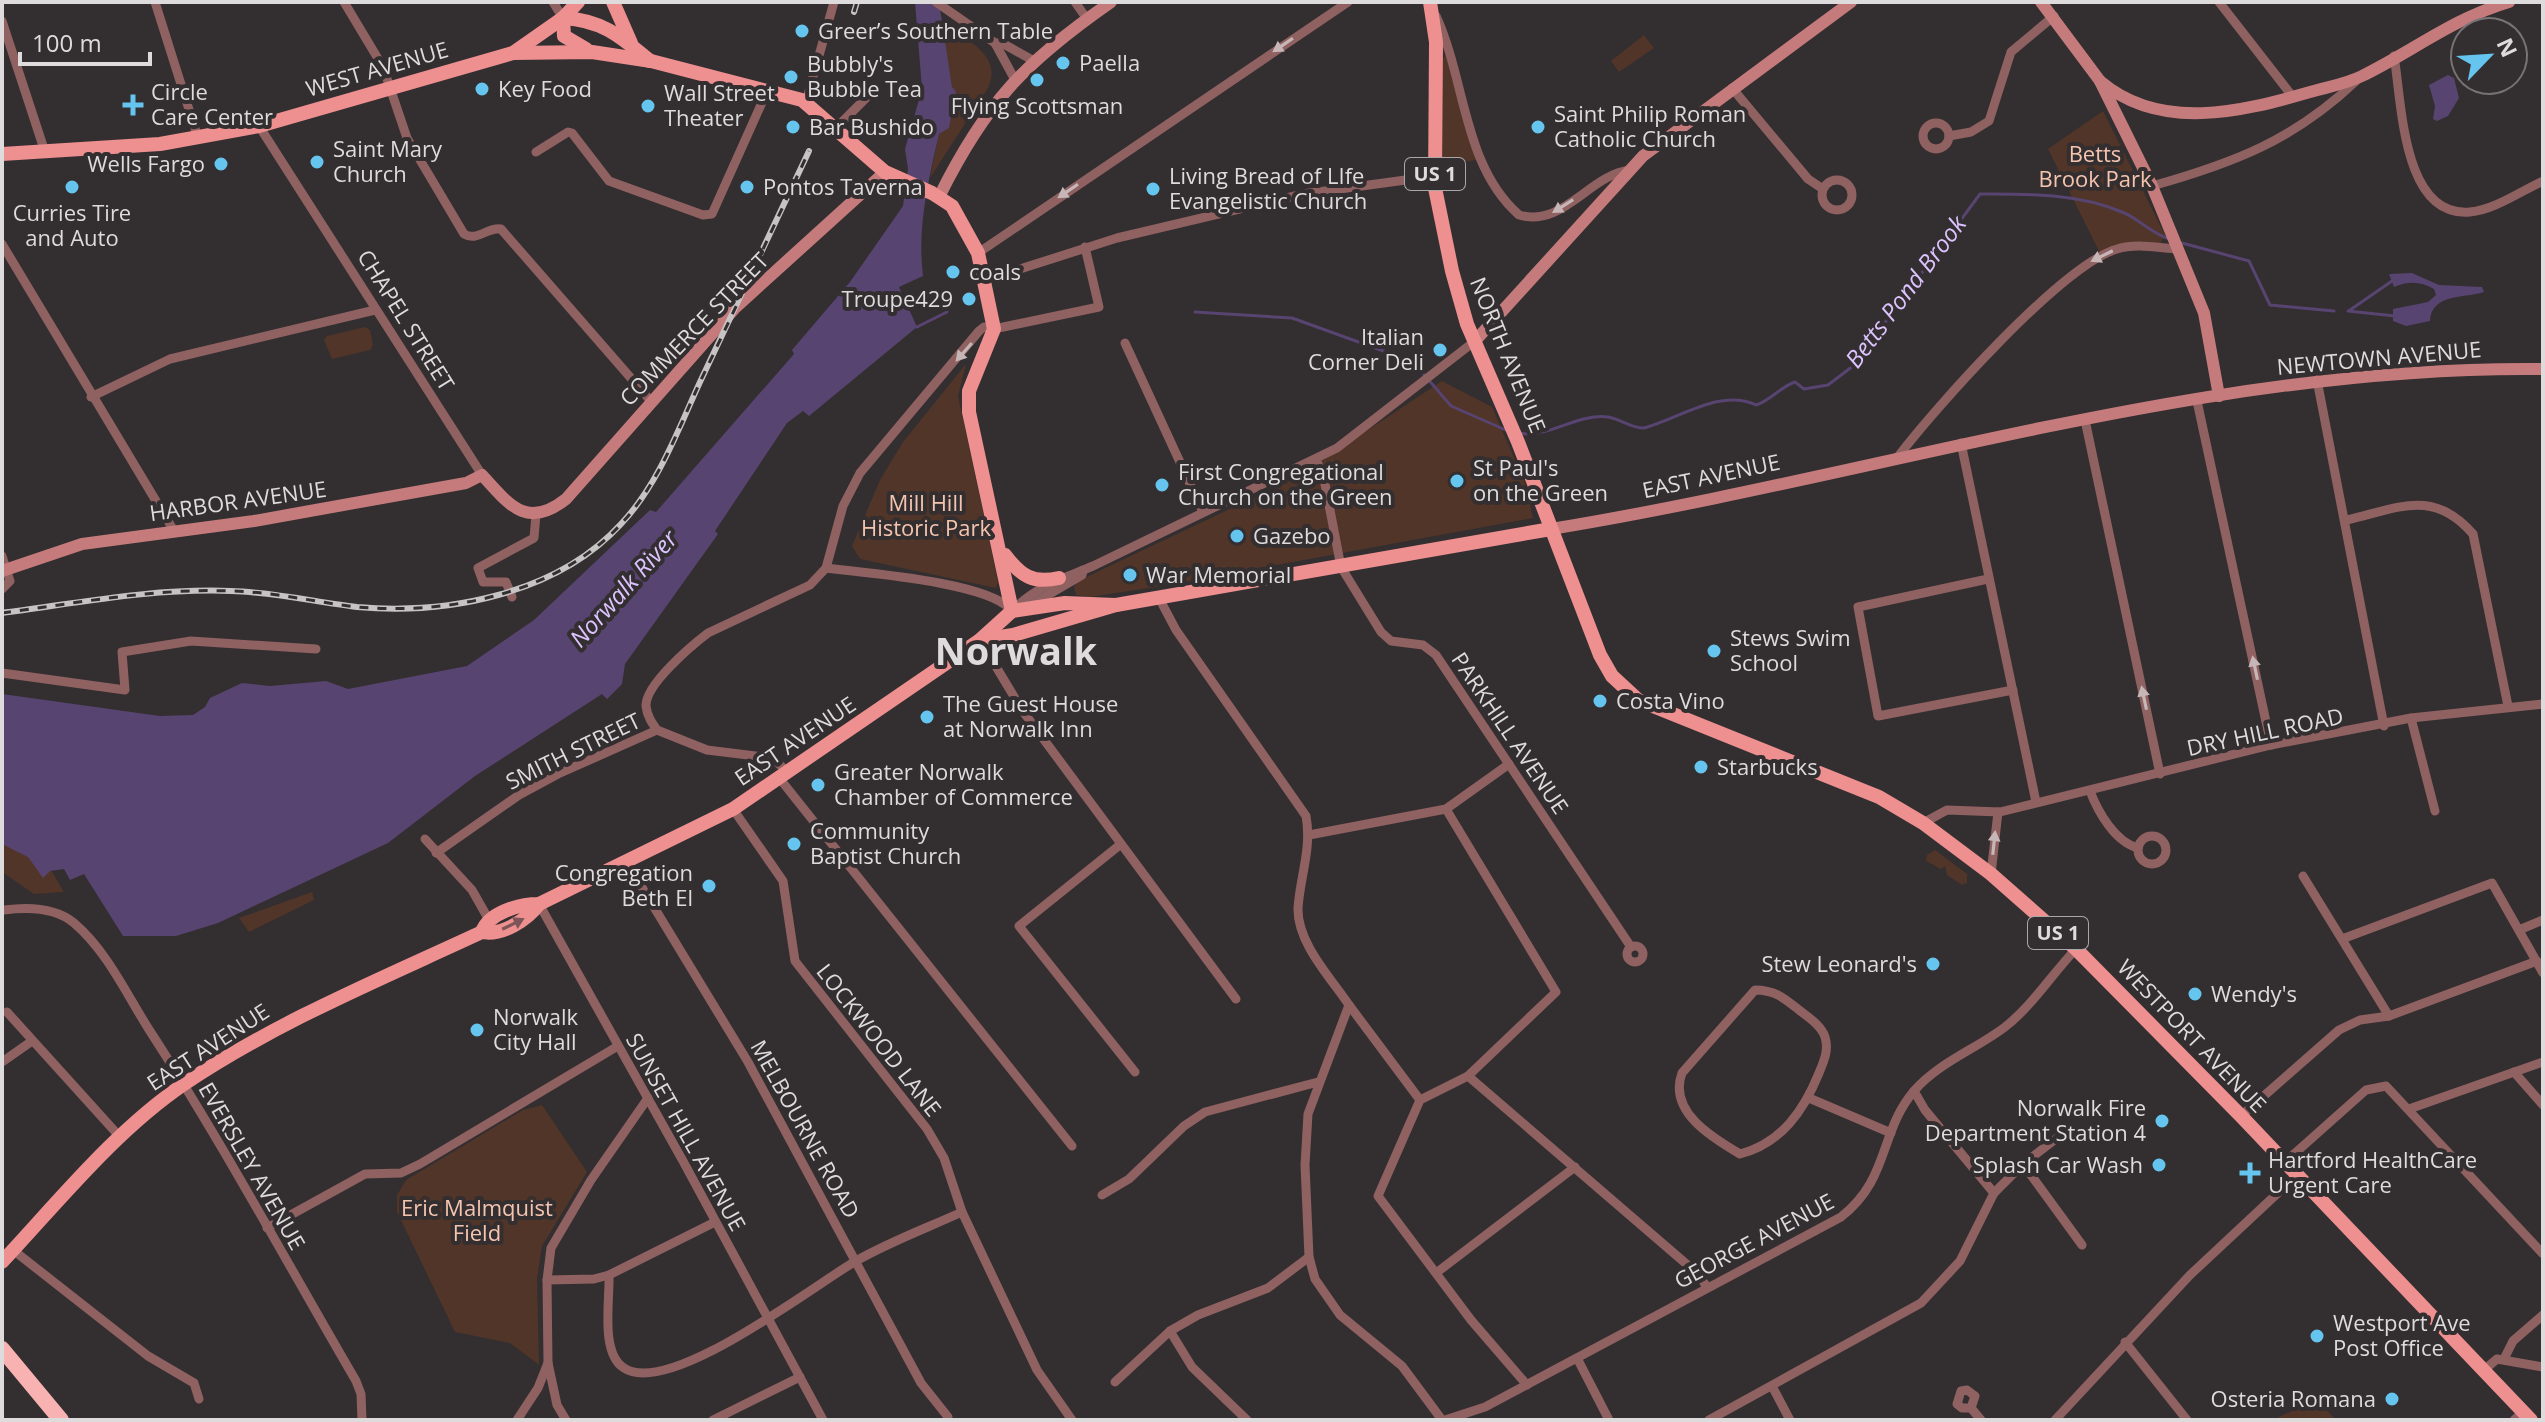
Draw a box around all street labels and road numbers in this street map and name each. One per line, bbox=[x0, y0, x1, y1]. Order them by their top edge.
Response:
street label: WEST AVENUE bbox=[302, 33, 451, 103]
road number: US 1 bbox=[1405, 158, 1465, 190]
street label: CHAPEL STREET bbox=[351, 243, 462, 396]
street label: COMMERCE STREET bbox=[612, 245, 774, 412]
street label: NORTH AVENUE bbox=[1464, 272, 1554, 437]
street label: NEWTOWN AVENUE bbox=[2275, 333, 2482, 381]
street label: EAST AVENUE bbox=[1639, 446, 1782, 504]
street label: HARBOR AVENUE bbox=[147, 473, 328, 527]
street label: PARKHILL AVENUE bbox=[1445, 646, 1576, 819]
street label: EAST AVENUE bbox=[728, 689, 861, 792]
street label: DRY HILL ROAD bbox=[2184, 700, 2346, 762]
street label: SMITH STREET bbox=[500, 705, 645, 796]
road number: US 1 bbox=[2028, 917, 2088, 949]
street label: WESTPORT AVENUE bbox=[2112, 952, 2274, 1119]
street label: LOCKWOOD LANE bbox=[811, 957, 949, 1122]
street label: EAST AVENUE bbox=[141, 995, 274, 1097]
street label: SUNSET HILL AVENUE bbox=[620, 1027, 754, 1236]
street label: MELBOURNE ROAD bbox=[744, 1034, 867, 1223]
street label: EVERSLEY AVENUE bbox=[193, 1076, 313, 1255]
street label: GEORGE AVENUE bbox=[1668, 1185, 1839, 1295]

